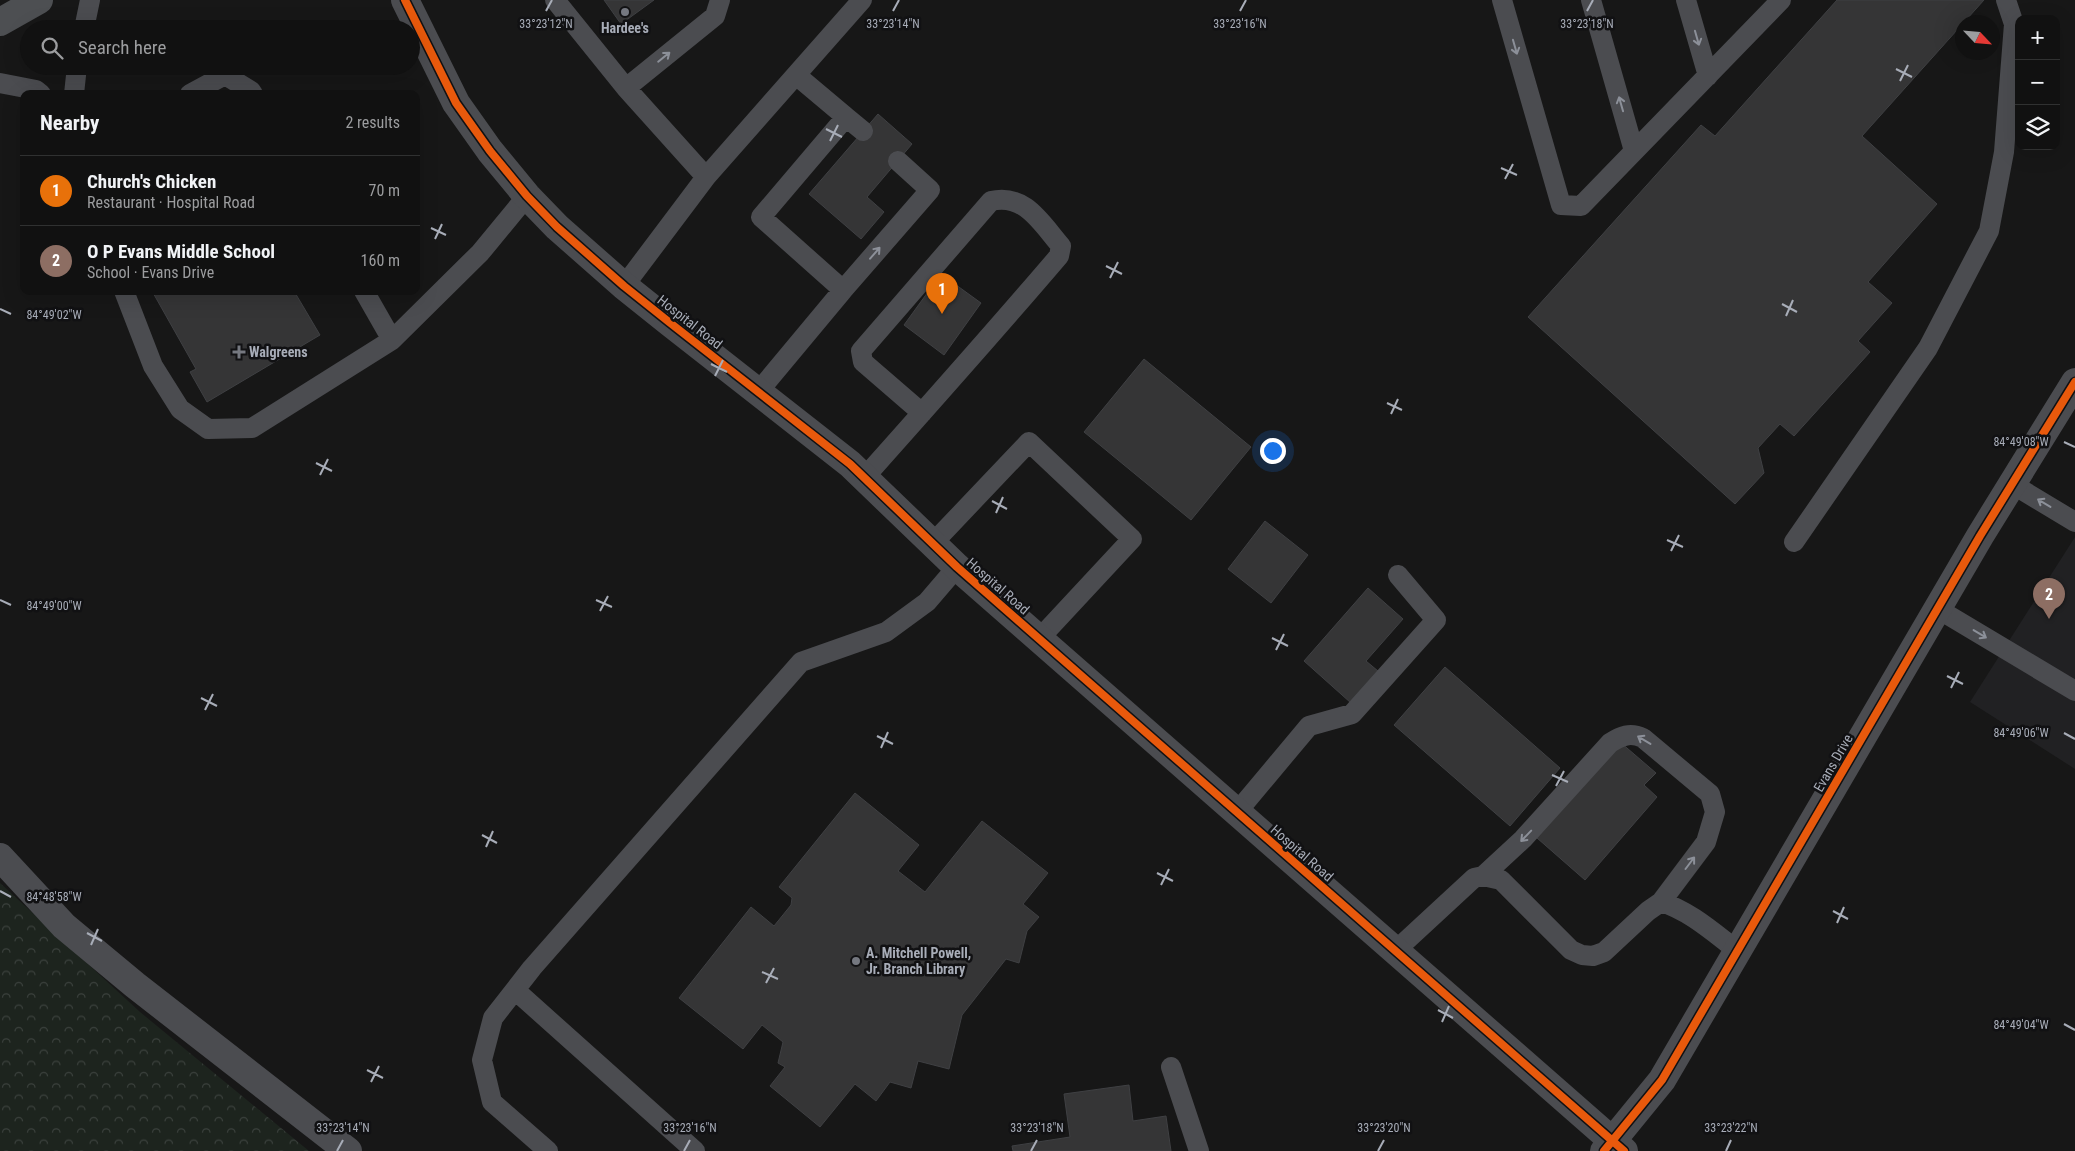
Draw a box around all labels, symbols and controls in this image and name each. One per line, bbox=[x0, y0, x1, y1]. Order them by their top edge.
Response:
marker: Hardee's bbox=[619, 6, 631, 18]
north arrow bbox=[1955, 15, 2000, 60]
map controls bbox=[2015, 15, 2060, 150]
button: + bbox=[2015, 15, 2060, 60]
text: 33°23'12"N bbox=[519, 17, 573, 31]
text: 33°23'14"N bbox=[866, 17, 920, 31]
text: 33°23'16"N bbox=[1213, 17, 1267, 31]
text: 33°23'18"N bbox=[1560, 17, 1614, 31]
search box bbox=[20, 20, 420, 75]
place label: Hardee's bbox=[601, 20, 649, 36]
one-way arrow bbox=[1693, 29, 1703, 45]
icon: search bbox=[38, 34, 66, 62]
text: Search here bbox=[78, 36, 166, 59]
one-way arrow bbox=[1511, 38, 1521, 54]
one-way arrow bbox=[657, 52, 670, 63]
button: − bbox=[2015, 60, 2060, 105]
one-way arrow bbox=[1616, 97, 1625, 113]
button: layers bbox=[2015, 105, 2060, 150]
text: Nearby bbox=[40, 111, 99, 135]
text: 2 results bbox=[345, 113, 400, 132]
text: Church's Chicken bbox=[87, 170, 216, 193]
text: 1 bbox=[52, 181, 60, 200]
text: 70 m bbox=[368, 181, 400, 200]
text: Restaurant · Hospital Road bbox=[87, 193, 255, 212]
text: O P Evans Middle School bbox=[87, 240, 275, 263]
one-way arrow bbox=[869, 247, 880, 260]
text: 2 bbox=[52, 251, 60, 270]
text: 160 m bbox=[361, 251, 400, 270]
text: School · Evans Drive bbox=[87, 263, 214, 282]
pin: 1 bbox=[926, 273, 958, 314]
street label: Hospital Road bbox=[654, 292, 726, 352]
text: 84°49'02"W bbox=[26, 308, 82, 322]
place label: Walgreens bbox=[249, 344, 308, 360]
marker: Walgreens bbox=[233, 346, 245, 358]
text: 84°49'08"W bbox=[1993, 435, 2049, 449]
your location bbox=[1260, 438, 1286, 464]
one-way arrow bbox=[2037, 498, 2051, 508]
street label: Hospital Road bbox=[963, 555, 1033, 617]
pin: 2 bbox=[2033, 578, 2065, 619]
text: 84°49'00"W bbox=[26, 599, 82, 613]
one-way arrow bbox=[1972, 630, 1986, 640]
text: 84°49'06"W bbox=[1993, 726, 2049, 740]
street label: Evans Drive bbox=[1810, 731, 1856, 795]
one-way arrow bbox=[1637, 734, 1651, 744]
street label: Hospital Road bbox=[1267, 822, 1337, 884]
one-way arrow bbox=[1520, 829, 1532, 842]
one-way arrow bbox=[1685, 857, 1696, 870]
text: 84°48'58"W bbox=[26, 890, 82, 904]
place label: A. Mitchell Powell, Jr. Branch Library bbox=[866, 945, 971, 977]
marker: A. Mitchell Powell, Jr. Branch Library bbox=[850, 955, 862, 967]
text: 84°49'04"W bbox=[1993, 1018, 2049, 1032]
text: 33°23'14"N bbox=[316, 1121, 370, 1135]
text: 33°23'16"N bbox=[663, 1121, 717, 1135]
text: 33°23'18"N bbox=[1010, 1121, 1064, 1135]
text: 33°23'20"N bbox=[1357, 1121, 1411, 1135]
text: 33°23'22"N bbox=[1704, 1121, 1758, 1135]

